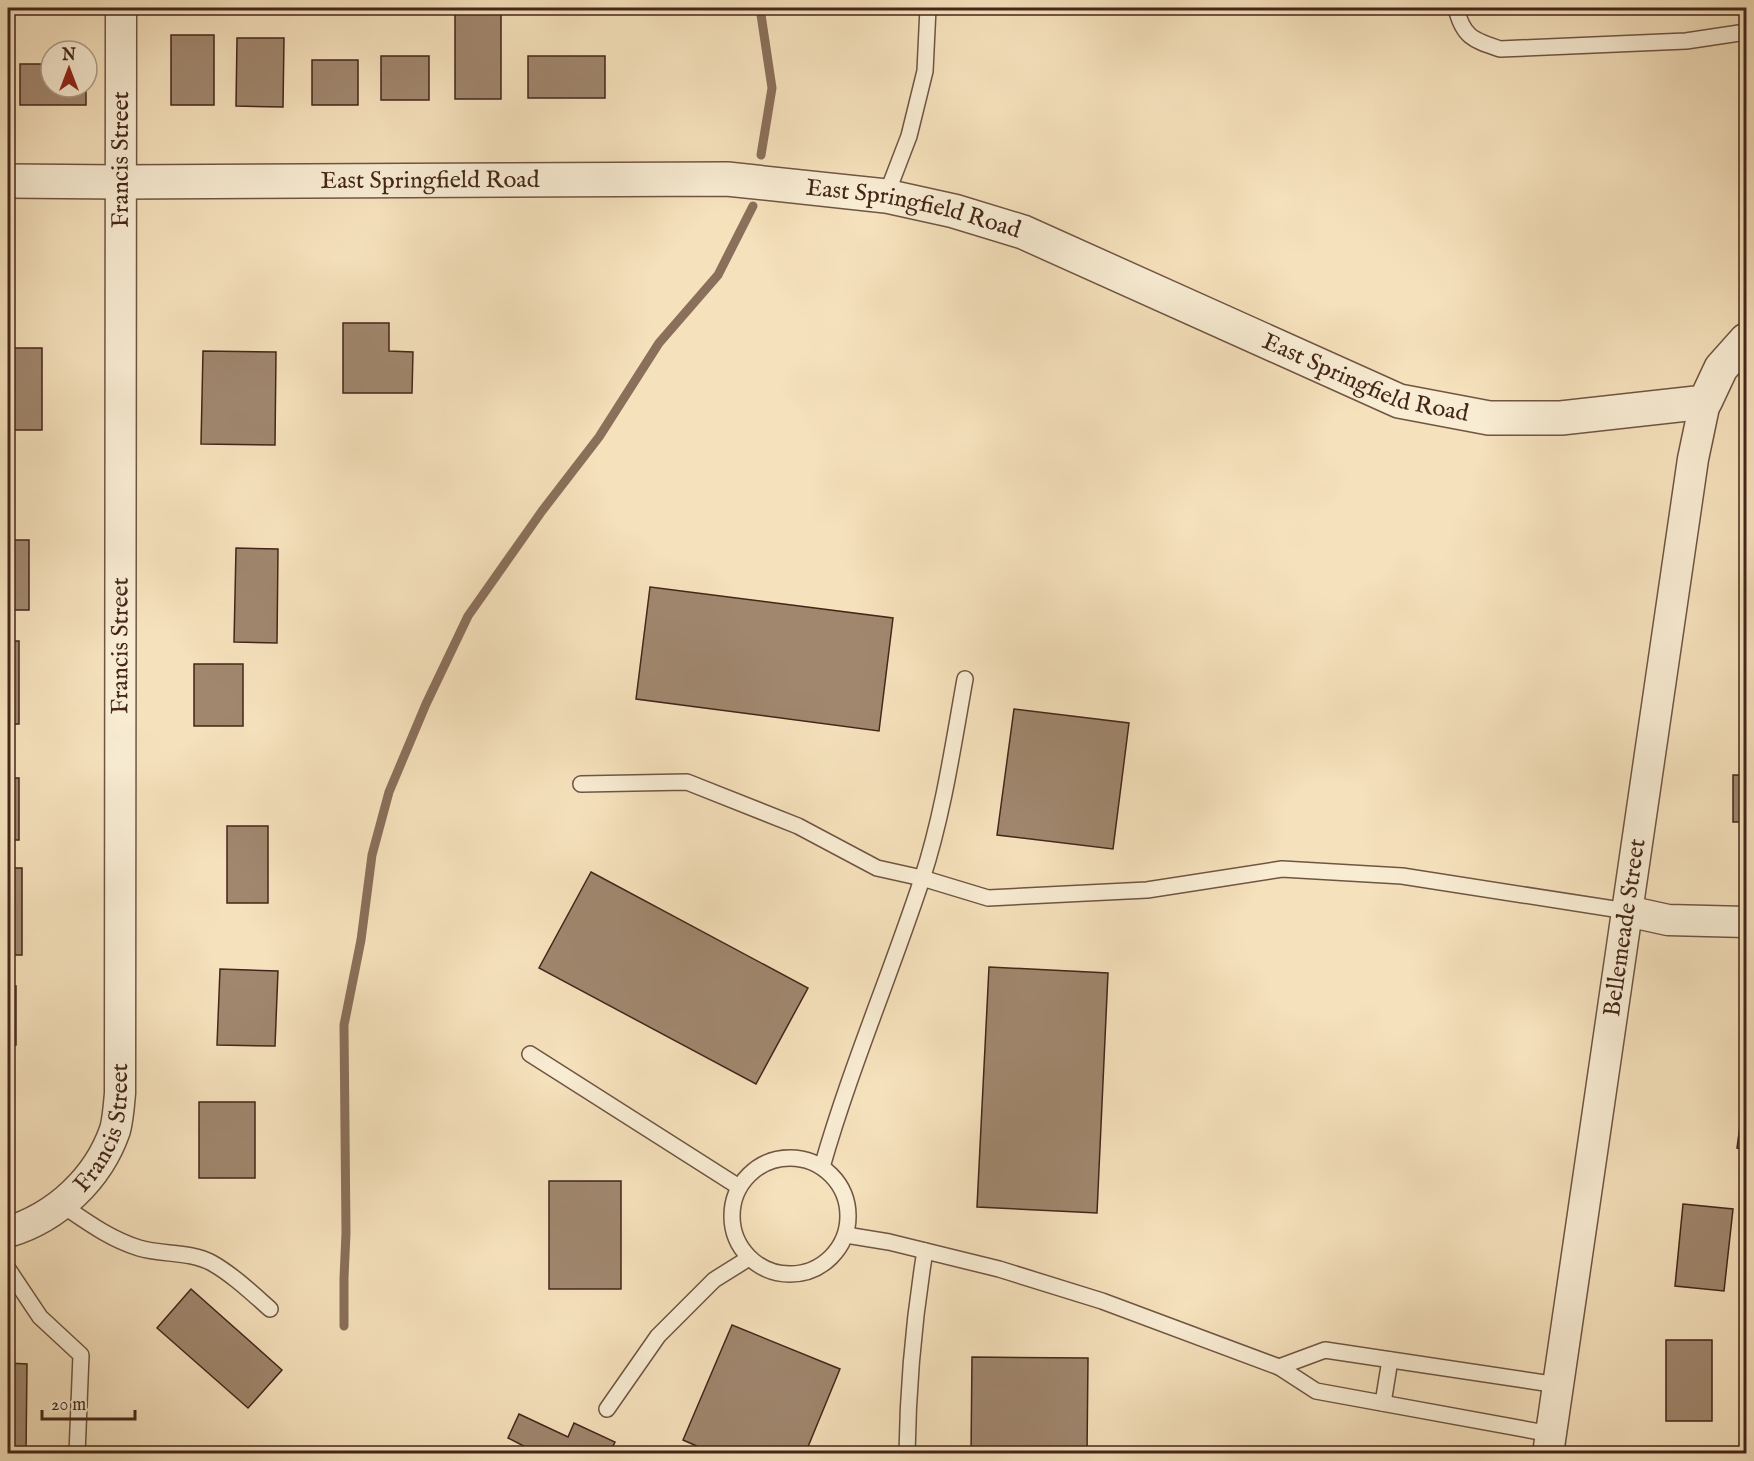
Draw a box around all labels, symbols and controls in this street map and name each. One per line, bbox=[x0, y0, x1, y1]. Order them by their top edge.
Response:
north arrow bbox=[39, 39, 99, 99]
text: N bbox=[61, 46, 76, 66]
street label: Francis Street bbox=[105, 91, 136, 228]
street label: East Springfield Road bbox=[320, 164, 540, 197]
street label: East Springfield Road bbox=[804, 172, 1025, 246]
street label: East Springfield Road bbox=[1257, 326, 1471, 429]
street label: Francis Street bbox=[105, 577, 136, 714]
street label: Bellemeade Street bbox=[1596, 836, 1653, 1019]
street label: Francis Street bbox=[67, 1063, 136, 1199]
scale bar bbox=[42, 1383, 135, 1421]
text: 20 m bbox=[51, 1394, 86, 1417]

